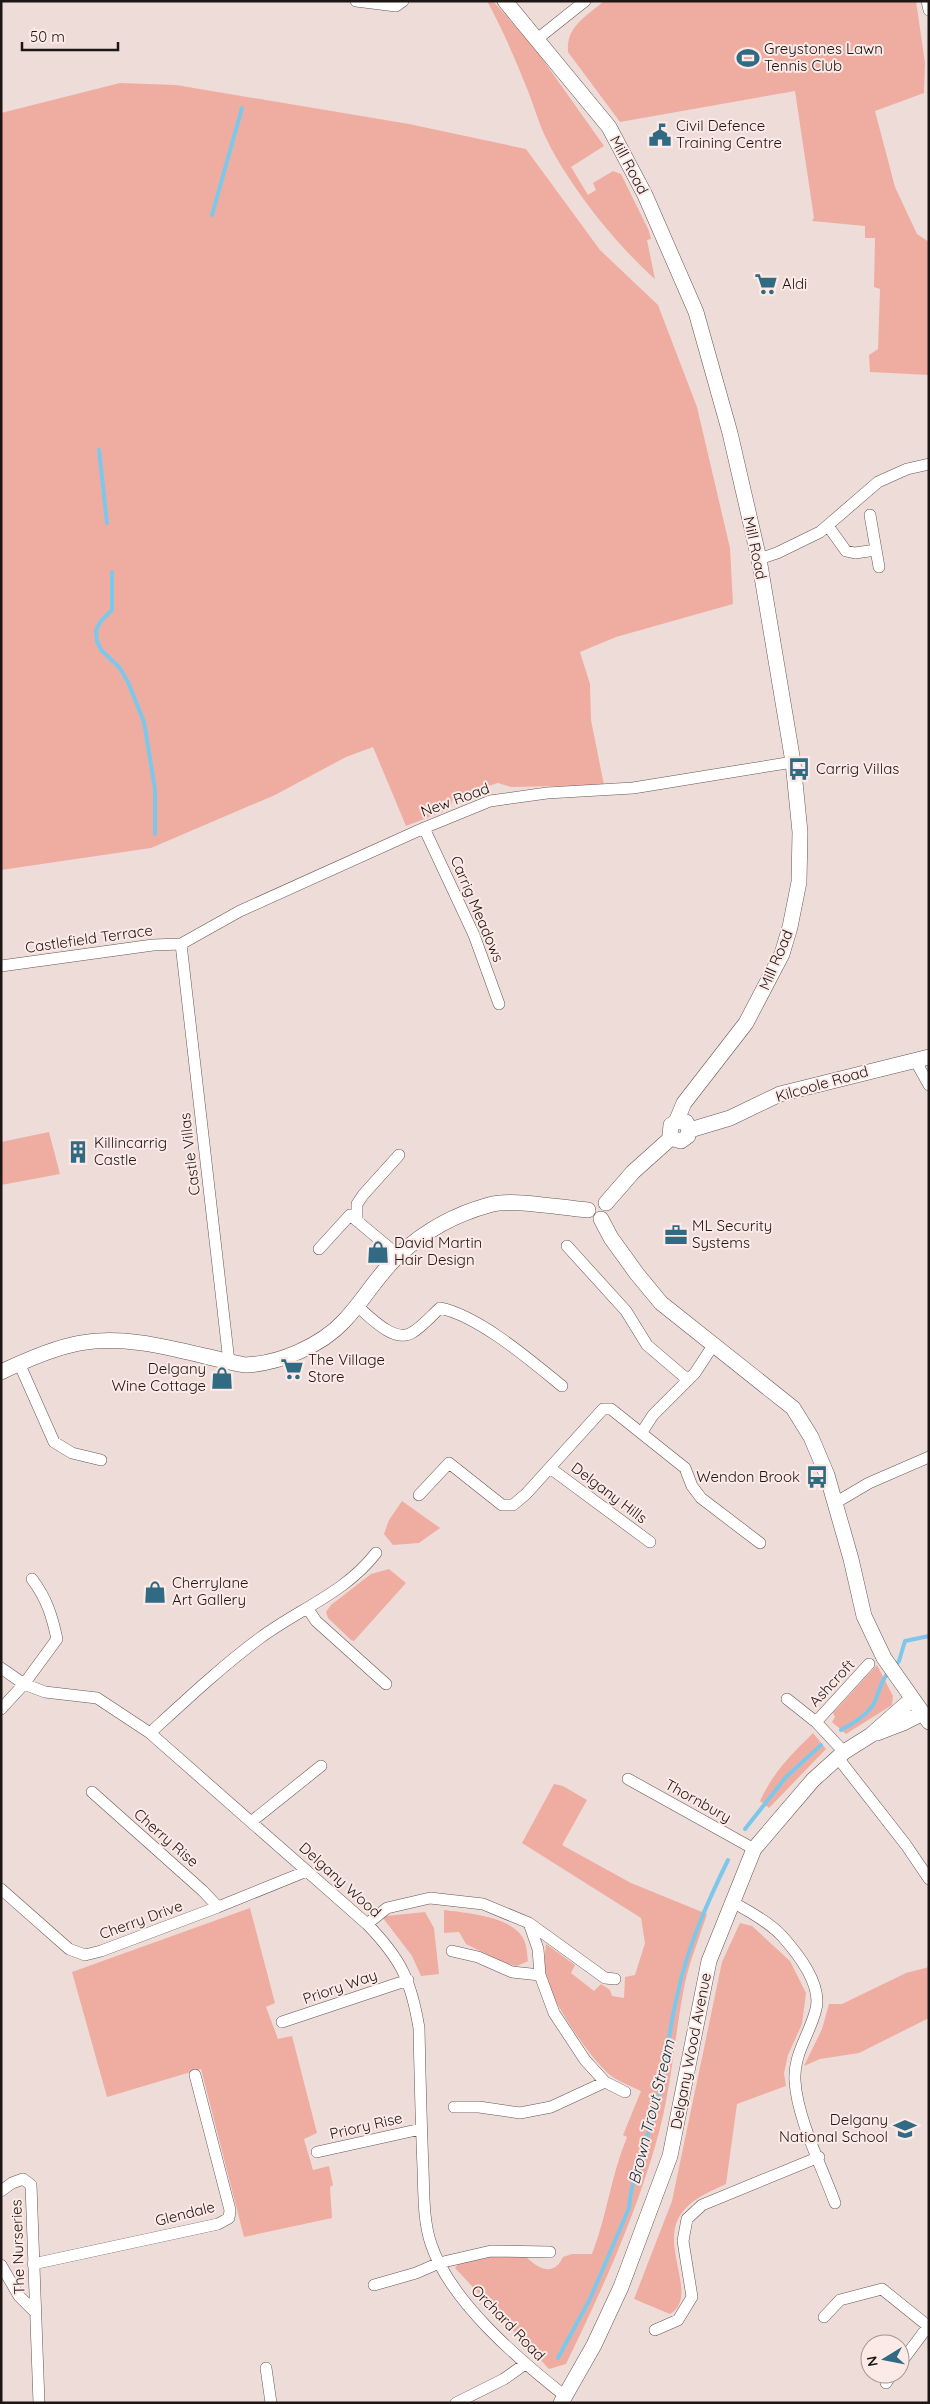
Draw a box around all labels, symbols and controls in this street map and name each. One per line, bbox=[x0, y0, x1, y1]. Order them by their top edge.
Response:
scale bar bbox=[22, 20, 119, 52]
text: 50 m bbox=[30, 27, 65, 46]
place label: Greystones Lawn Tennis Club bbox=[764, 39, 883, 75]
sports icon: Greystones Lawn Tennis Club bbox=[735, 45, 761, 71]
place label: Civil Defence Training Centre bbox=[676, 116, 782, 152]
public building icon: Civil Defence Training Centre bbox=[647, 122, 673, 148]
street label: Mill Road bbox=[606, 132, 653, 197]
supermarket icon: Aldi bbox=[753, 271, 779, 297]
place label: Aldi bbox=[782, 274, 807, 293]
street label: Mill Road bbox=[740, 515, 771, 581]
bus stop icon: Carrig Villas bbox=[786, 756, 812, 782]
place label: Carrig Villas bbox=[816, 759, 899, 778]
street label: New Road bbox=[418, 778, 492, 821]
street label: Carrig Meadows bbox=[447, 853, 508, 965]
street label: Castlefield Terrace bbox=[24, 920, 154, 957]
street label: Mill Road bbox=[754, 927, 797, 993]
street label: Kilcoole Road bbox=[773, 1061, 870, 1106]
street label: Castle Villas bbox=[175, 1112, 204, 1196]
place label: Killincarrig Castle bbox=[94, 1133, 167, 1169]
building icon: Killincarrig Castle bbox=[65, 1139, 91, 1165]
place label: ML Security Systems bbox=[692, 1216, 772, 1252]
office icon: ML Security Systems bbox=[663, 1222, 689, 1248]
place label: David Martin Hair Design bbox=[394, 1233, 482, 1269]
shop icon: David Martin Hair Design bbox=[365, 1239, 391, 1265]
place label: The Village Store bbox=[308, 1350, 385, 1386]
supermarket icon: The Village Store bbox=[279, 1356, 305, 1382]
place label: Delgany Wine Cottage bbox=[111, 1359, 206, 1395]
shop icon: Delgany Wine Cottage bbox=[209, 1365, 235, 1391]
street label: Delgany Hills bbox=[568, 1458, 651, 1527]
bus stop icon: Wendon Brook bbox=[804, 1464, 830, 1490]
place label: Wendon Brook bbox=[696, 1467, 800, 1486]
place label: Cherrylane Art Gallery bbox=[172, 1573, 249, 1609]
shop icon: Cherrylane Art Gallery bbox=[142, 1579, 168, 1605]
street label: Ashcroft bbox=[805, 1655, 858, 1710]
street label: Thornbury bbox=[662, 1775, 735, 1827]
street label: Cherry Rise bbox=[130, 1804, 203, 1871]
street label: Delgany Wood bbox=[295, 1838, 385, 1921]
street label: Cherry Drive bbox=[97, 1896, 185, 1943]
street label: Priory Way bbox=[300, 1965, 379, 2008]
street label: Delgany Wood Avenue bbox=[666, 1971, 715, 2131]
water label: Brown Trout Stream bbox=[623, 2037, 679, 2186]
street label: Priory Rise bbox=[328, 2108, 404, 2143]
place label: Delgany National School bbox=[779, 2110, 888, 2146]
school or university icon: Delgany National School bbox=[892, 2116, 918, 2142]
street label: Glendale bbox=[153, 2197, 217, 2230]
street label: The Nurseries bbox=[6, 2199, 29, 2295]
street label: Orchard Road bbox=[467, 2281, 549, 2365]
north arrow bbox=[860, 2334, 910, 2384]
text: N bbox=[862, 2355, 882, 2368]

